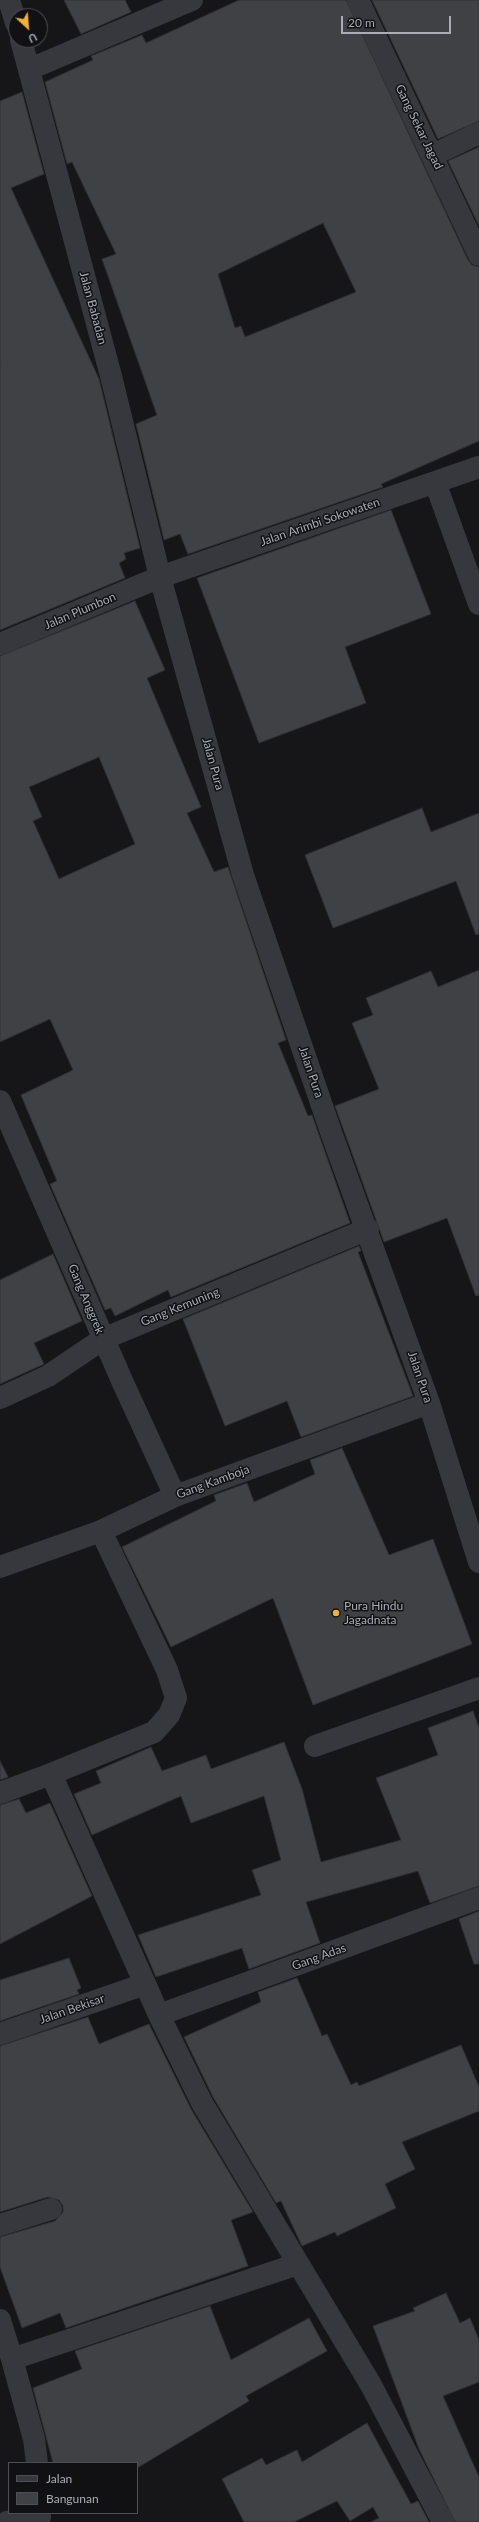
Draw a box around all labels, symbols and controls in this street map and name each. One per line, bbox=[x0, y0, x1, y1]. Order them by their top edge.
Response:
north arrow bbox=[8, 8, 48, 48]
scale bar bbox=[343, 8, 453, 34]
text: 20 m bbox=[348, 15, 375, 30]
text: U bbox=[27, 31, 40, 46]
street label: Gang Sekar Jagad bbox=[392, 82, 446, 172]
street label: Jalan Babadan bbox=[76, 270, 110, 346]
street label: Jalan Arimbi Sokowaten bbox=[258, 495, 382, 549]
street label: Jalan Plumbon bbox=[42, 589, 118, 633]
street label: Jalan Pura bbox=[199, 736, 227, 792]
street label: Jalan Pura bbox=[295, 1044, 327, 1100]
street label: Gang Anggrek bbox=[65, 1262, 107, 1336]
street label: Gang Kemuning bbox=[139, 1285, 221, 1329]
street label: Jalan Pura bbox=[404, 1349, 436, 1405]
street label: Gang Kamboja bbox=[174, 1462, 252, 1502]
place label: Pura Hindu Jagadnata bbox=[344, 1599, 403, 1627]
marker: Pura Hindu Jagadnata bbox=[331, 1608, 341, 1618]
street label: Gang Adas bbox=[290, 1941, 348, 1973]
street label: Jalan Bekisar bbox=[38, 1991, 106, 2027]
legend bbox=[8, 2462, 138, 2514]
text: Jalan bbox=[46, 2471, 72, 2486]
text: Bangunan bbox=[46, 2491, 99, 2506]

